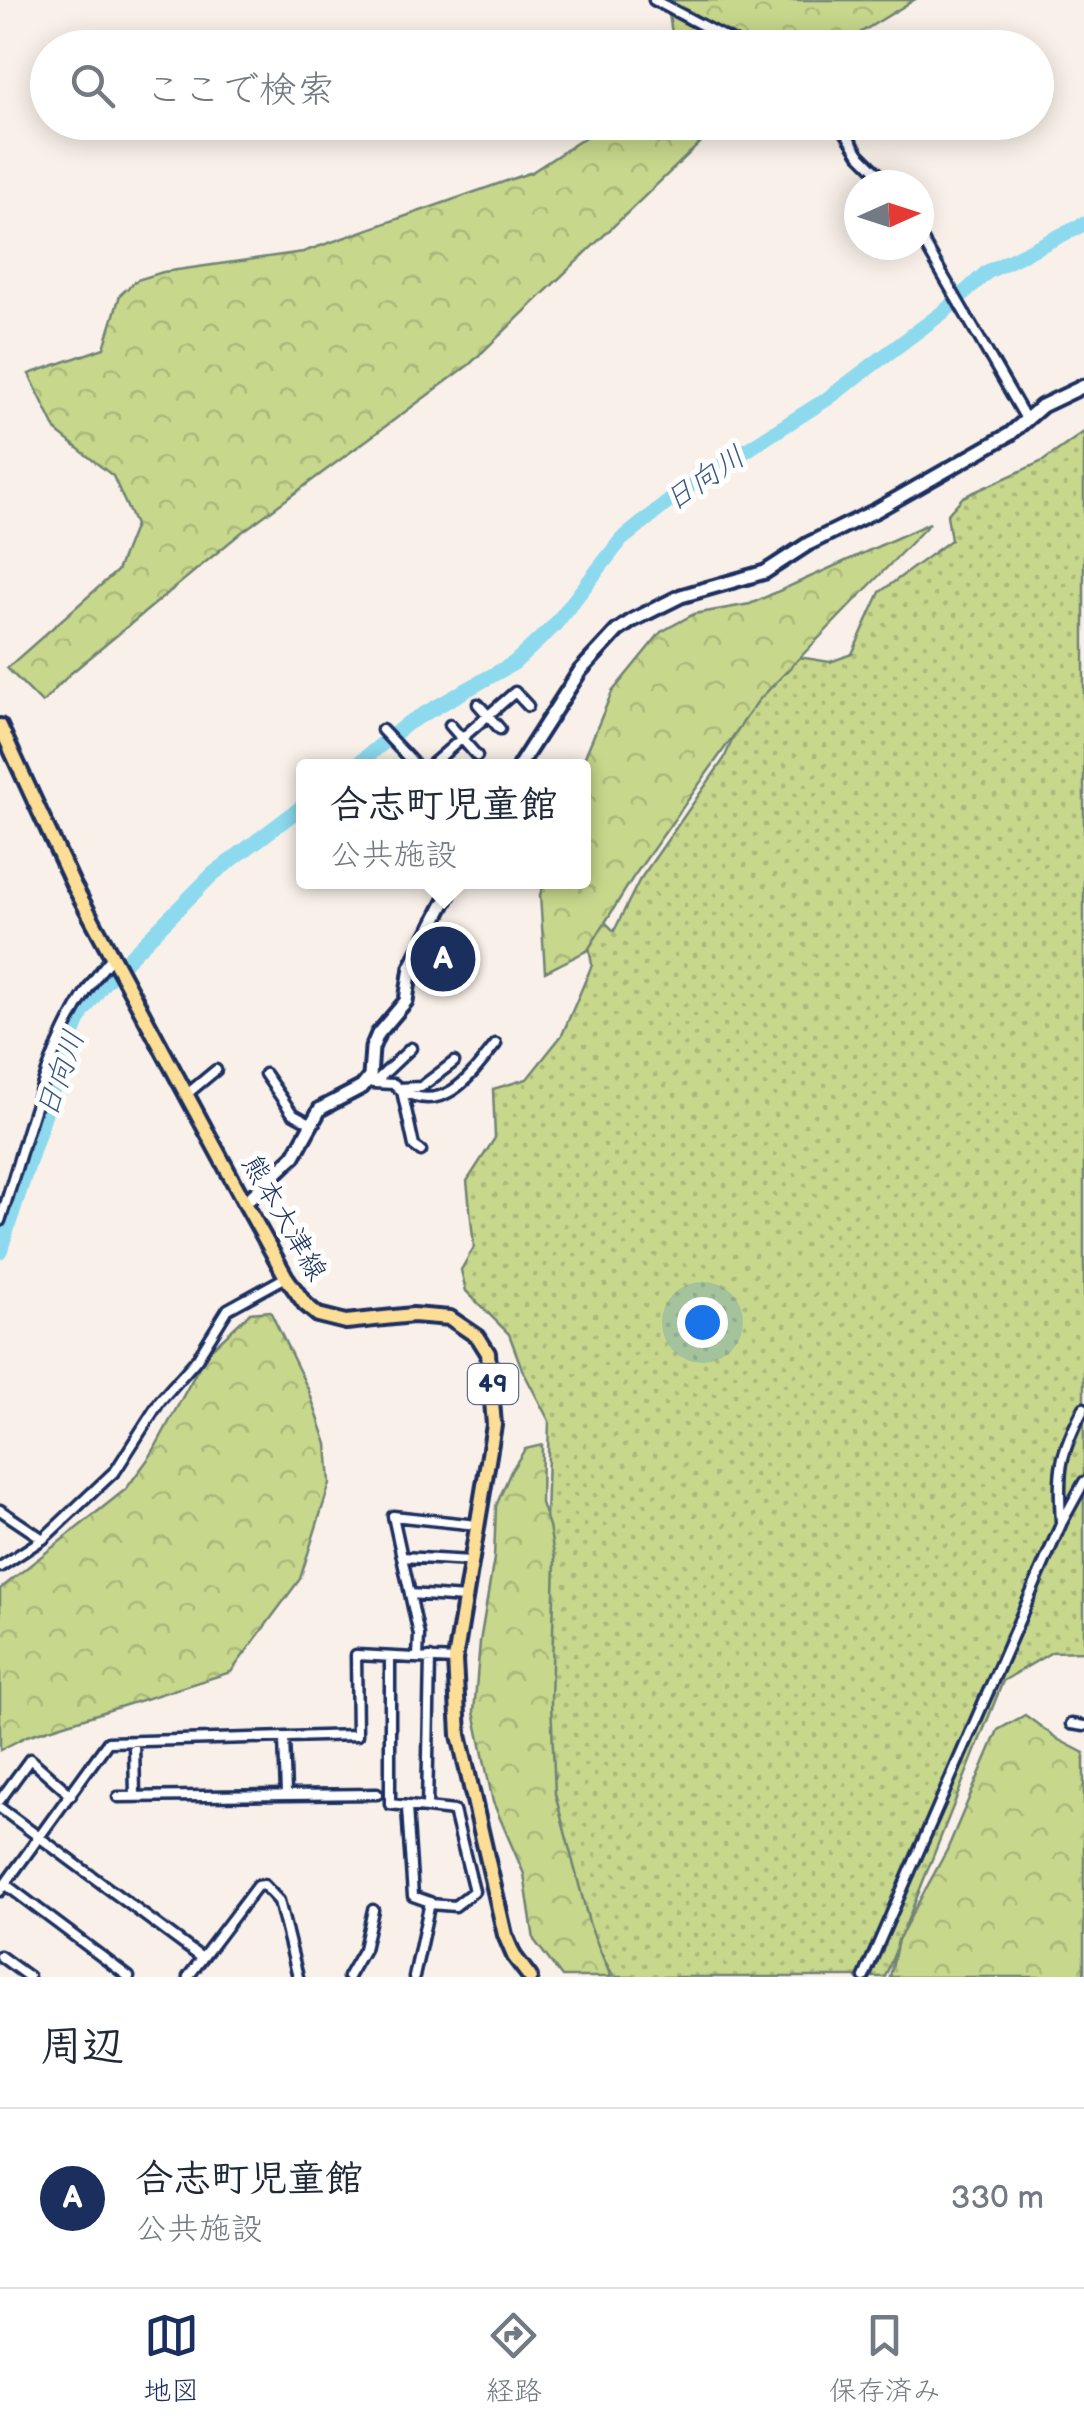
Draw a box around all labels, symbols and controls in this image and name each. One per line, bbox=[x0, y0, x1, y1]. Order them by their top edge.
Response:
search box bbox=[30, 30, 1054, 140]
icon: search bbox=[65, 58, 120, 113]
text: ここで検索 bbox=[145, 68, 335, 113]
north arrow bbox=[844, 170, 934, 260]
water label: 日向川 bbox=[658, 439, 752, 519]
popup bbox=[296, 759, 591, 889]
text: 合志町児童館 bbox=[329, 783, 558, 828]
text: 公共施設 bbox=[329, 836, 458, 875]
pin: A bbox=[410, 922, 476, 996]
water label: 日向川 bbox=[29, 1026, 93, 1122]
street label: 熊本大津線 bbox=[235, 1149, 333, 1287]
your location bbox=[677, 1297, 728, 1348]
road number: 49 bbox=[468, 1364, 518, 1404]
text: 周辺 bbox=[40, 2022, 124, 2073]
text: 合志町児童館 bbox=[135, 2157, 363, 2202]
text: A bbox=[63, 2179, 82, 2218]
text: 330 m bbox=[951, 2179, 1044, 2218]
text: 公共施設 bbox=[135, 2210, 263, 2249]
tab: 地図 bbox=[143, 2308, 199, 2408]
tab: 経路 bbox=[486, 2308, 542, 2408]
tab: 保存済み bbox=[829, 2308, 941, 2408]

